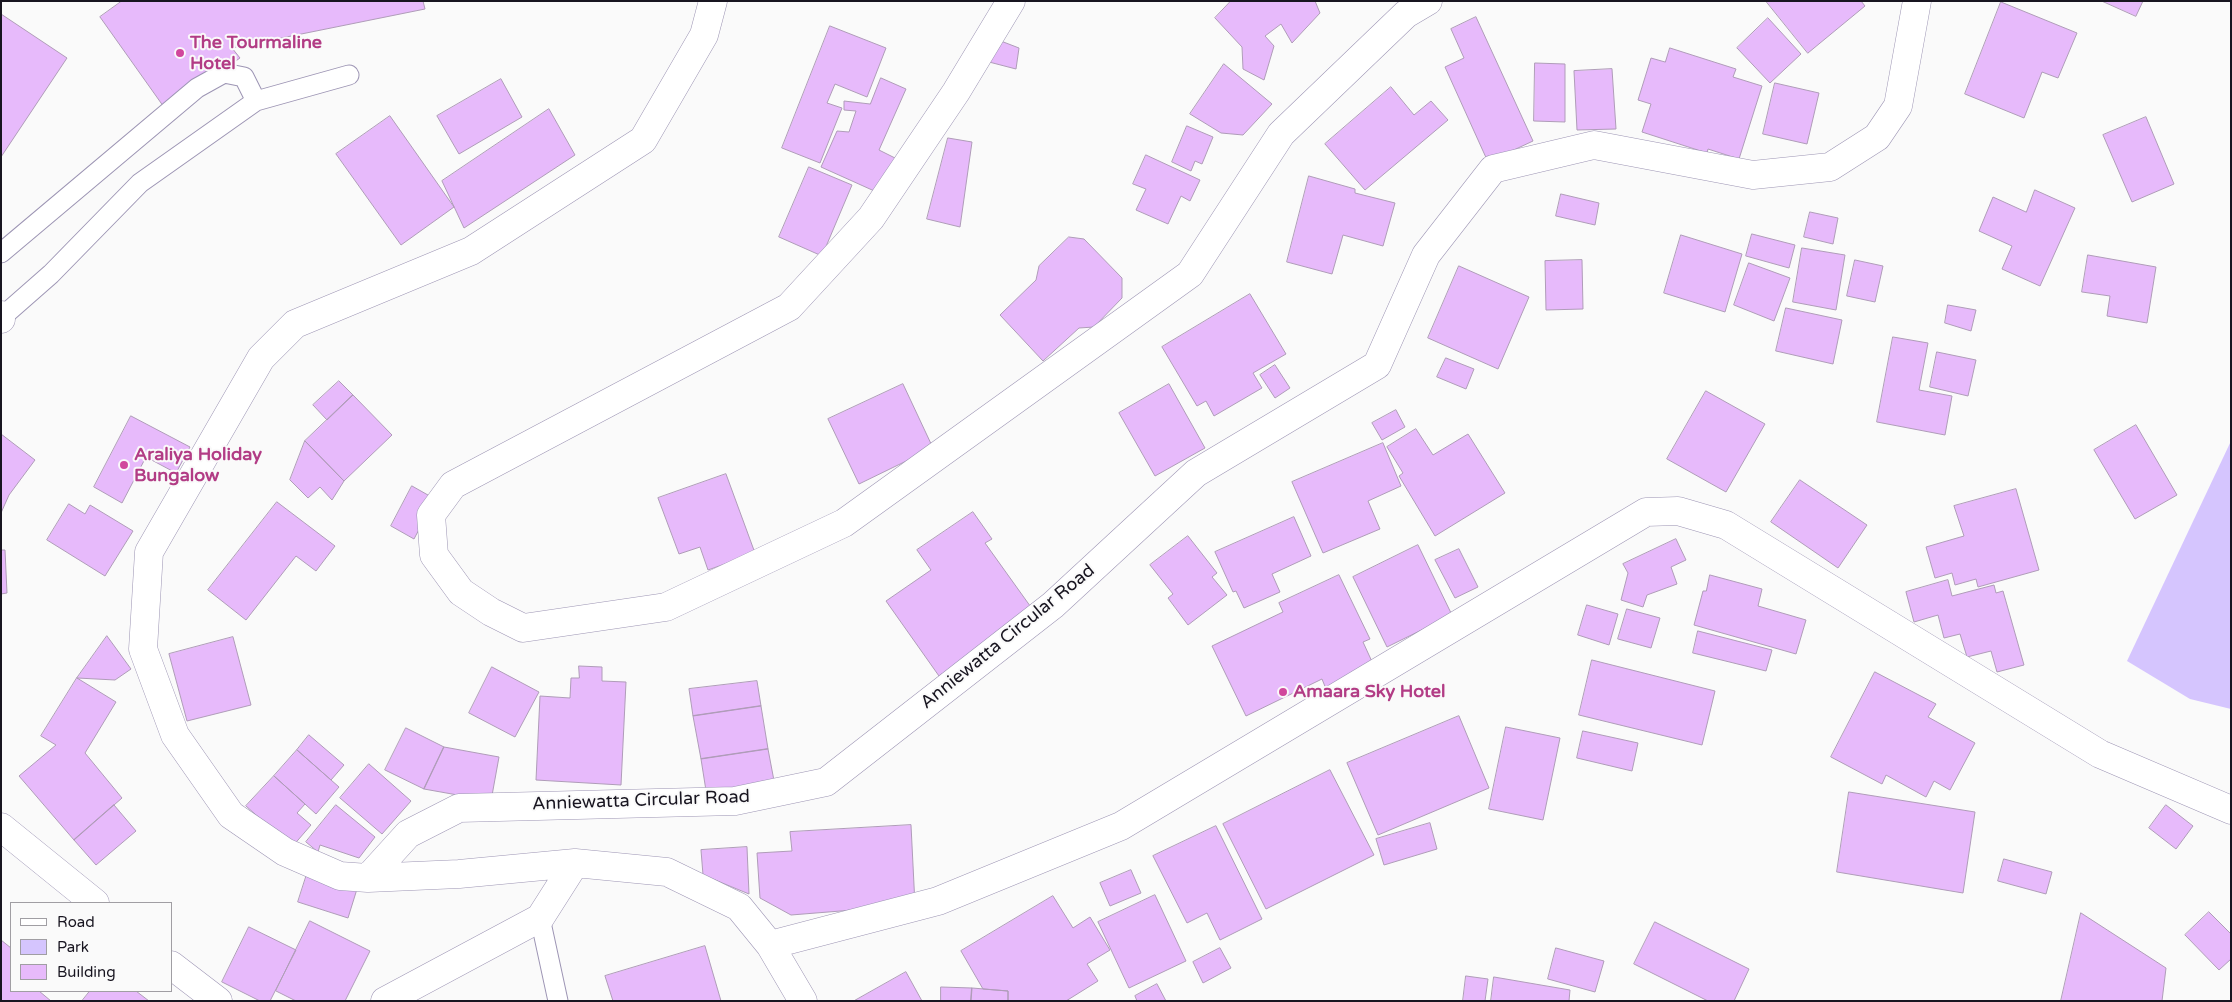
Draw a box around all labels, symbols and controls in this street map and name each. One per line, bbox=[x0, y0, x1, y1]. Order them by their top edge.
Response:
place label: The Tourmaline Hotel bbox=[190, 32, 322, 74]
marker: The Tourmaline Hotel bbox=[174, 47, 186, 59]
place label: Araliya Holiday Bungalow bbox=[134, 444, 262, 486]
marker: Araliya Holiday Bungalow bbox=[118, 459, 130, 471]
street label: Anniewatta Circular Road bbox=[916, 560, 1100, 714]
place label: Amaara Sky Hotel bbox=[1293, 681, 1445, 703]
marker: Amaara Sky Hotel bbox=[1277, 686, 1289, 698]
street label: Anniewatta Circular Road bbox=[532, 786, 750, 816]
legend bbox=[10, 902, 172, 992]
text: Road bbox=[57, 913, 95, 931]
text: Park bbox=[57, 938, 89, 956]
text: Building bbox=[57, 963, 116, 981]

